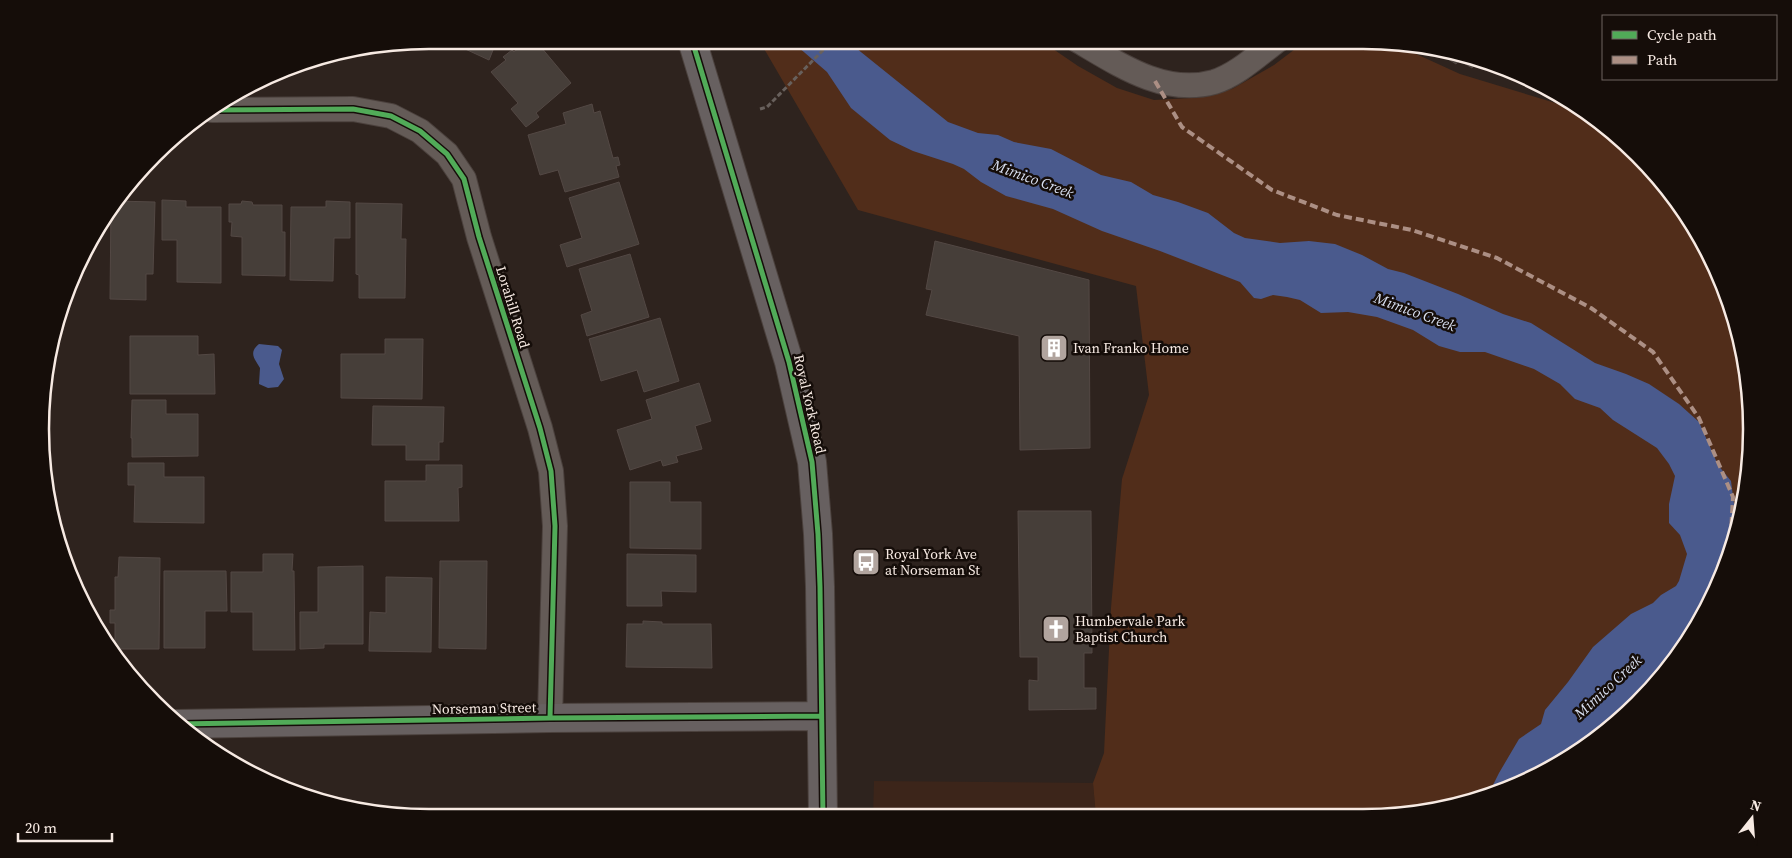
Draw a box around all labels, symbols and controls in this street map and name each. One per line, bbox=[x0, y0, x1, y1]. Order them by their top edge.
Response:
legend bbox=[1602, 15, 1777, 80]
text: Cycle path bbox=[1647, 24, 1717, 45]
text: Path bbox=[1647, 49, 1677, 70]
water label: Mimico Creek bbox=[988, 154, 1078, 203]
street label: Lorahill Road bbox=[491, 264, 535, 351]
water label: Mimico Creek bbox=[1370, 287, 1460, 336]
building icon: Ivan Franko Home bbox=[1039, 333, 1069, 363]
place label: Ivan Franko Home bbox=[1073, 338, 1189, 358]
street label: Royal York Road bbox=[789, 352, 831, 456]
place label: Royal York Ave at Norseman St bbox=[885, 544, 980, 580]
bus stop icon: Royal York Ave at Norseman St bbox=[851, 547, 881, 577]
place label: Humbervale Park Baptist Church bbox=[1075, 611, 1185, 647]
church icon: Humbervale Park Baptist Church bbox=[1041, 614, 1071, 644]
water label: Mimico Creek bbox=[1568, 649, 1647, 724]
street label: Norseman Street bbox=[432, 697, 537, 719]
north arrow bbox=[1727, 793, 1777, 843]
text: N bbox=[1748, 795, 1764, 817]
scale bar bbox=[18, 810, 111, 842]
text: 20 m bbox=[25, 817, 57, 838]

